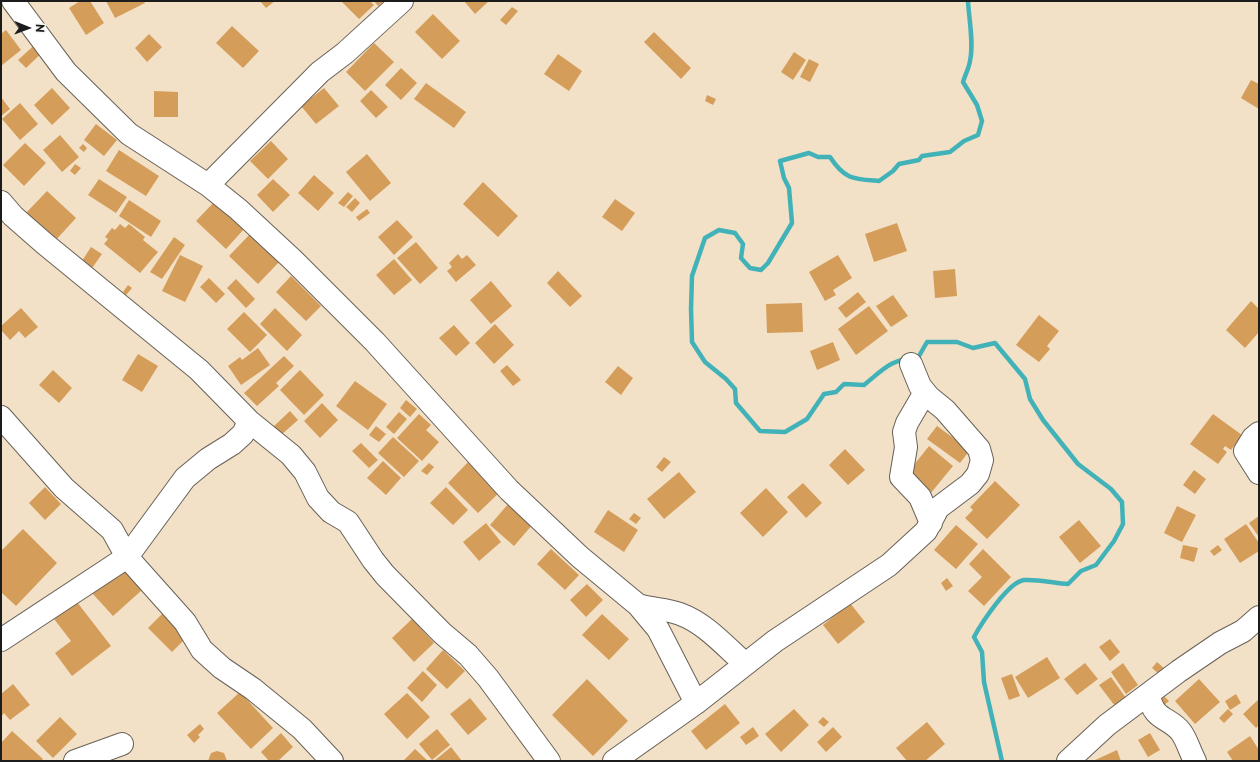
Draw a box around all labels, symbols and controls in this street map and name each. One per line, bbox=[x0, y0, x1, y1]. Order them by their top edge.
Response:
north arrow bbox=[8, 8, 48, 48]
text: N bbox=[32, 24, 49, 33]

